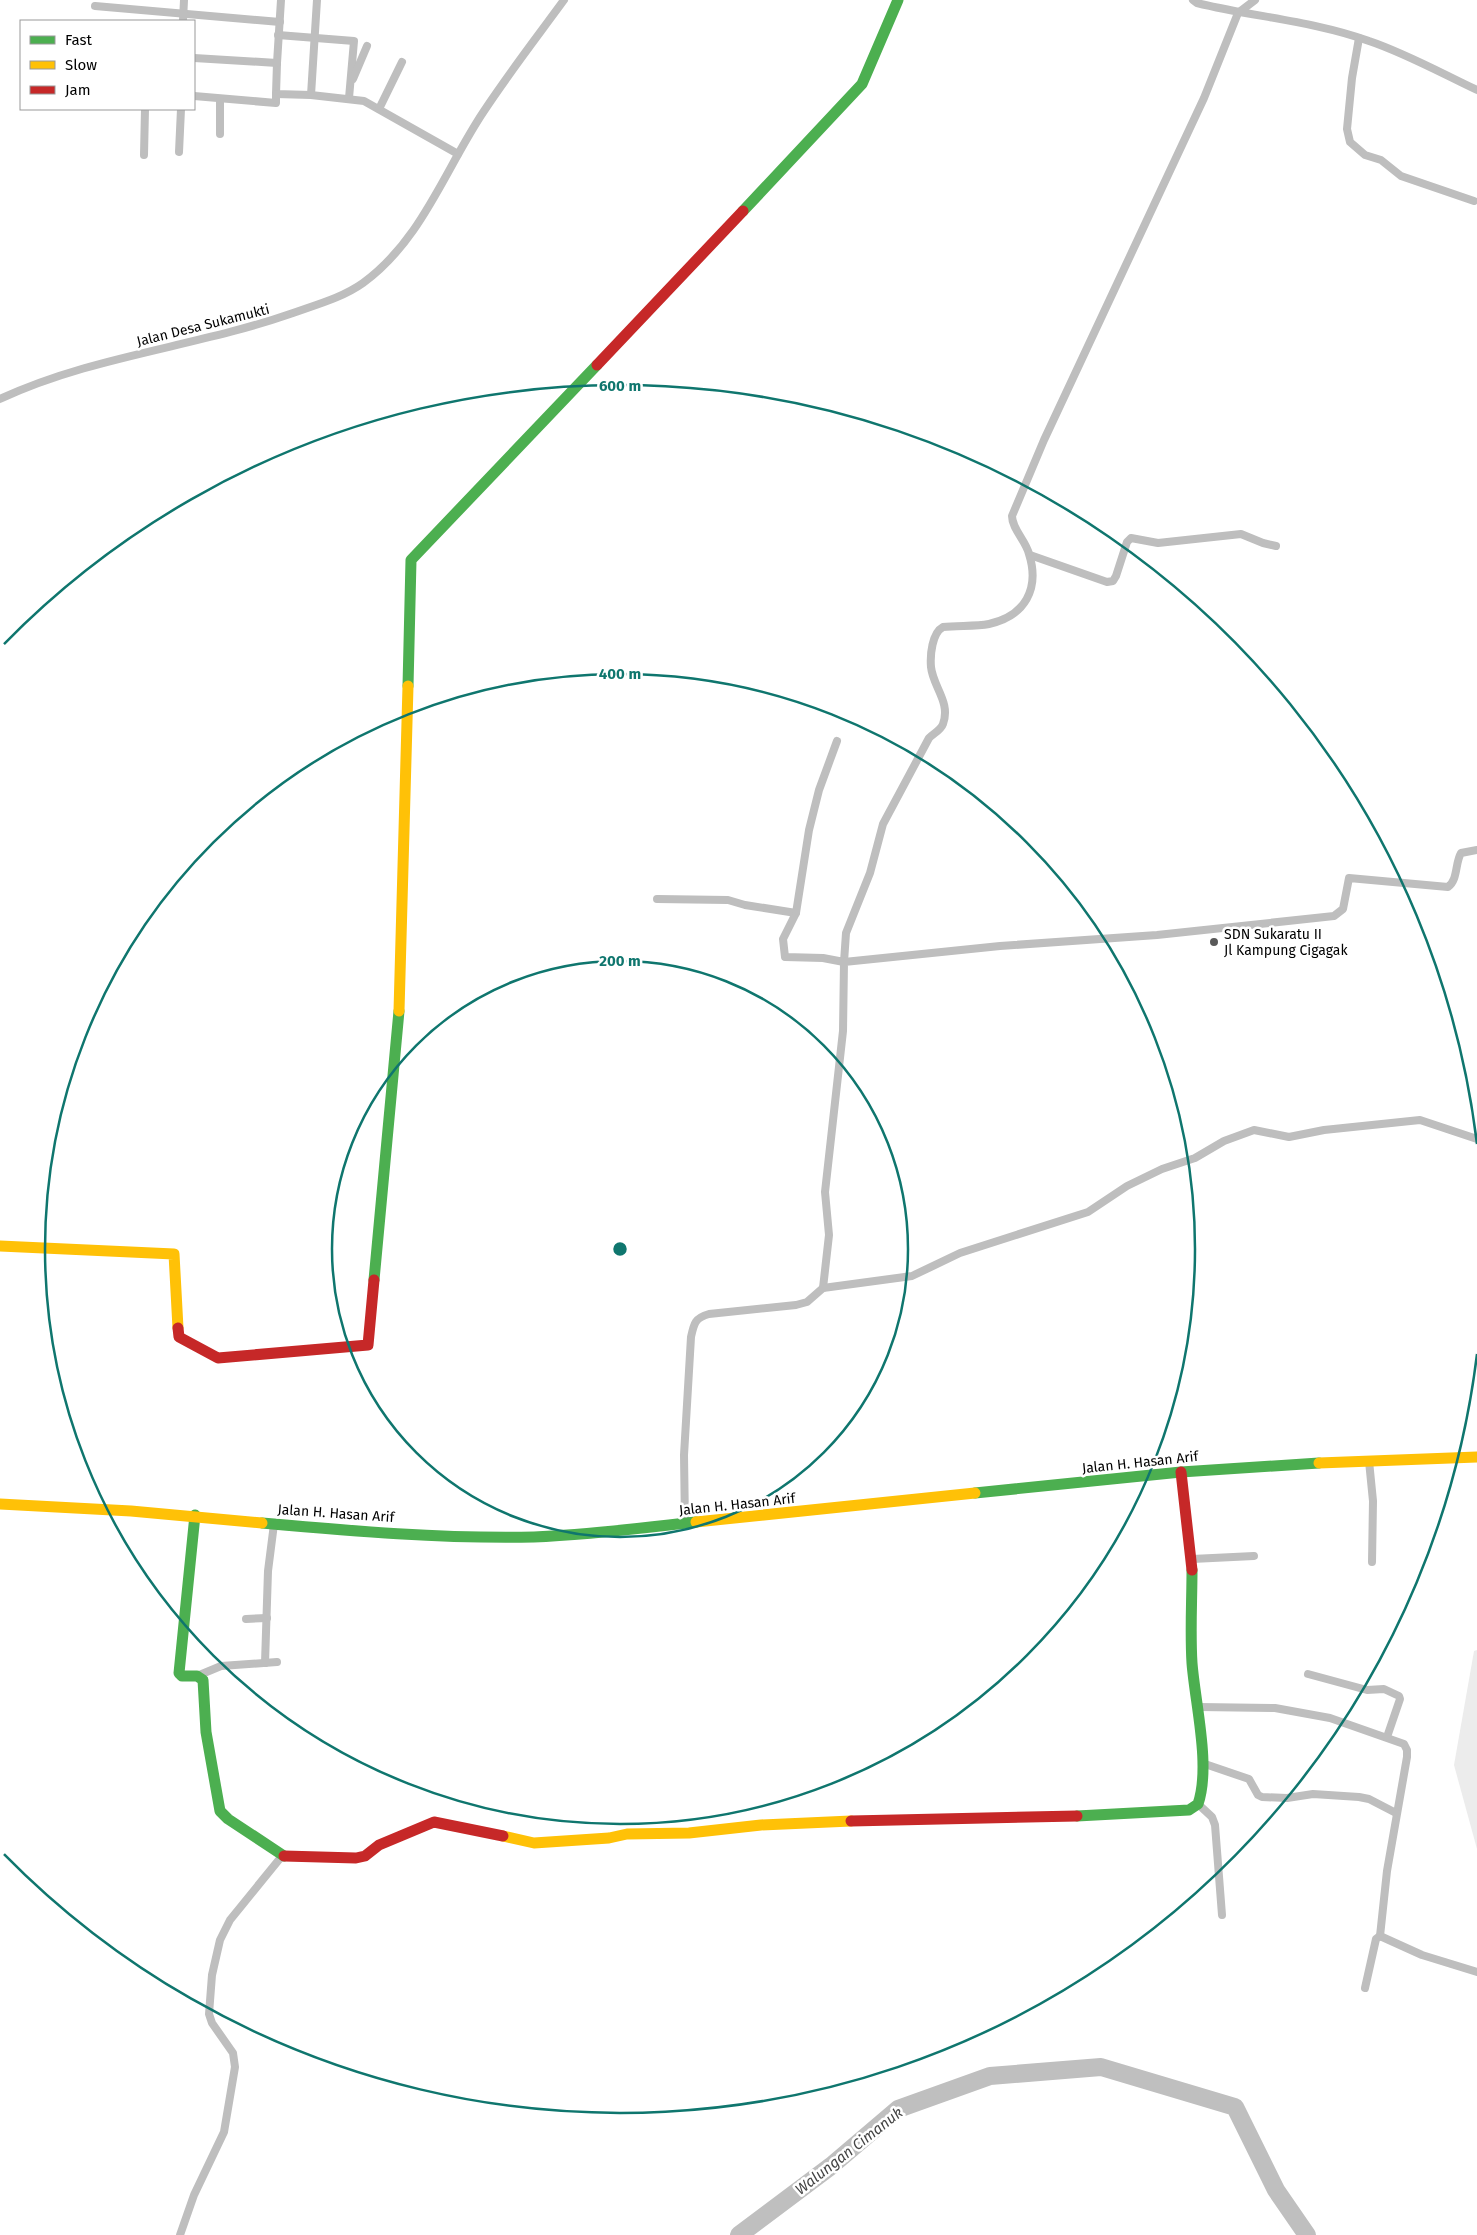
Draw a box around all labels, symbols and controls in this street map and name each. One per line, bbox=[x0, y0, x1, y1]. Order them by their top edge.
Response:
legend bbox=[20, 20, 195, 110]
text: Fast bbox=[65, 31, 92, 49]
text: Slow bbox=[65, 56, 97, 74]
text: Jam bbox=[65, 81, 91, 99]
street label: Jalan Desa Sukamukti bbox=[135, 301, 271, 350]
text: 600 m bbox=[599, 377, 641, 395]
text: 400 m bbox=[599, 665, 641, 683]
place label: SDN Sukaratu II Jl Kampung Cigagak bbox=[1224, 926, 1348, 959]
marker: SDN Sukaratu II Jl Kampung Cigagak bbox=[1208, 936, 1220, 948]
text: 200 m bbox=[599, 952, 641, 970]
centre of rings bbox=[611, 1240, 629, 1258]
street label: Jalan H. Hasan Arif bbox=[1081, 1448, 1200, 1477]
street label: Jalan H. Hasan Arif bbox=[678, 1490, 797, 1519]
street label: Jalan H. Hasan Arif bbox=[277, 1501, 396, 1526]
water label: Walungan Cimanuk bbox=[792, 2103, 906, 2199]

